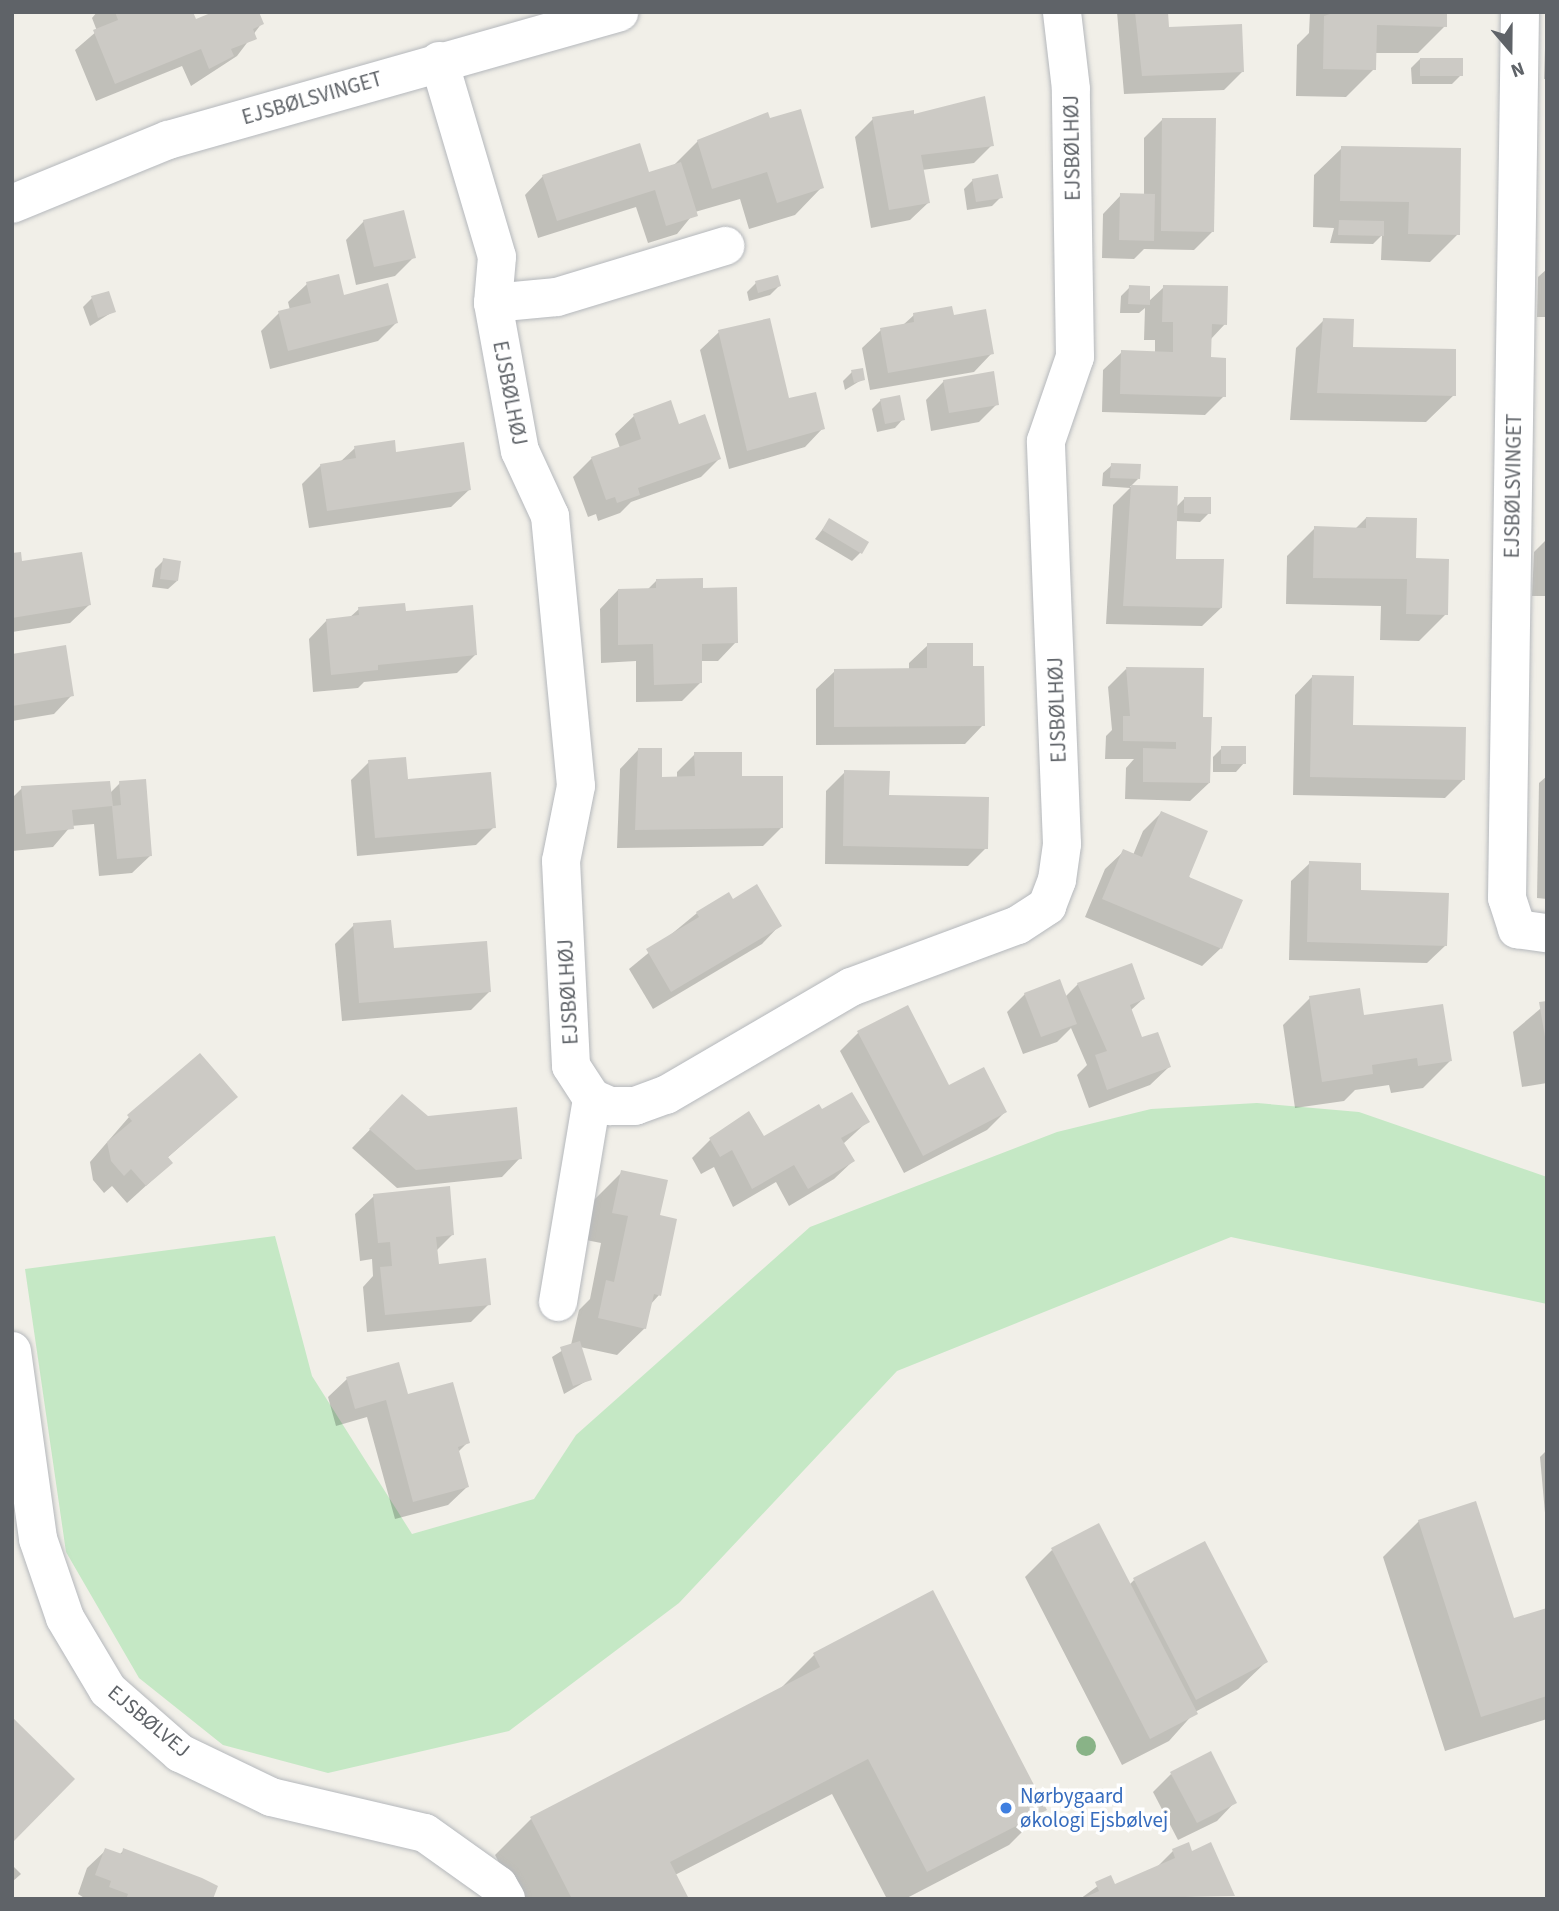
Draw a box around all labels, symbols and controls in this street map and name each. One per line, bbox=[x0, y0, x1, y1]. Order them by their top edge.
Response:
north arrow bbox=[1475, 14, 1545, 84]
text: N bbox=[1507, 54, 1528, 84]
street label: EJSBØLSVINGET bbox=[239, 66, 385, 130]
street label: EJSBØLHØJ bbox=[1058, 95, 1086, 201]
street label: EJSBØLHØJ bbox=[488, 339, 532, 447]
street label: EJSBØLSVINGET bbox=[1499, 413, 1527, 559]
street label: EJSBØLHØJ bbox=[1043, 657, 1071, 763]
street label: EJSBØLHØJ bbox=[553, 939, 583, 1045]
street label: EJSBØLVEJ bbox=[103, 1679, 195, 1763]
place label: Nørbygaard økologi Ejsbølvej bbox=[1020, 1783, 1168, 1833]
marker: Nørbygaard økologi Ejsbølvej bbox=[998, 1800, 1014, 1816]

